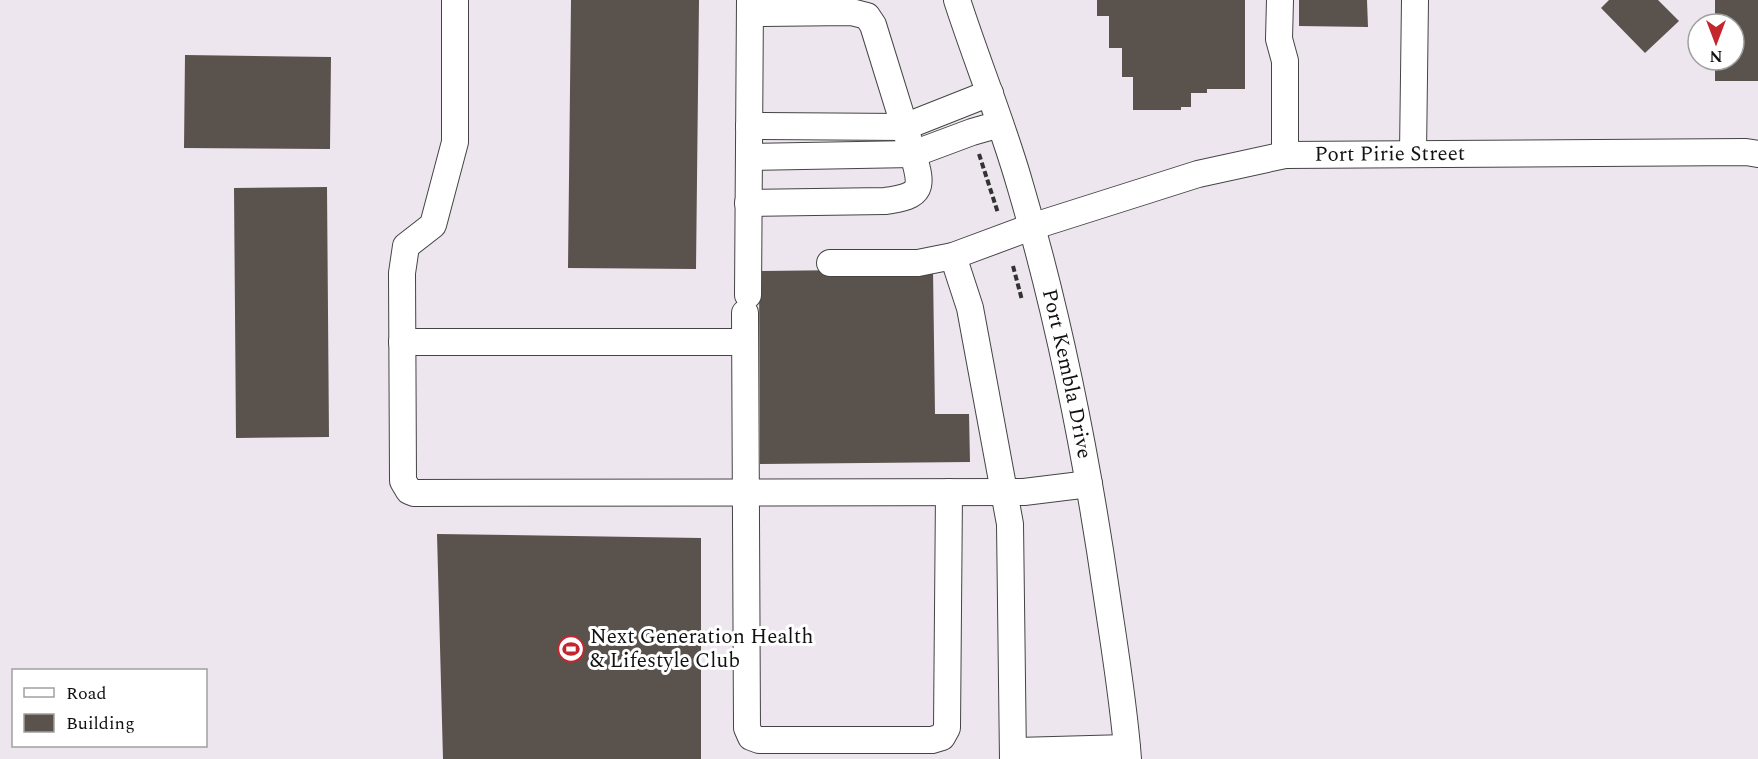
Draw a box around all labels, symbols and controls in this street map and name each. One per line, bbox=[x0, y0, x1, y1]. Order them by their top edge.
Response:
north arrow bbox=[1686, 12, 1746, 72]
text: N bbox=[1709, 44, 1723, 68]
street label: Port Pirie Street bbox=[1314, 138, 1465, 171]
street label: Port Kembla Drive bbox=[1033, 285, 1100, 461]
place label: Next Generation Health & Lifestyle Club bbox=[590, 621, 813, 677]
sports icon: Next Generation Health & Lifestyle Club bbox=[556, 634, 586, 664]
legend bbox=[12, 669, 207, 747]
text: Road bbox=[66, 680, 107, 707]
text: Building bbox=[66, 710, 135, 737]

